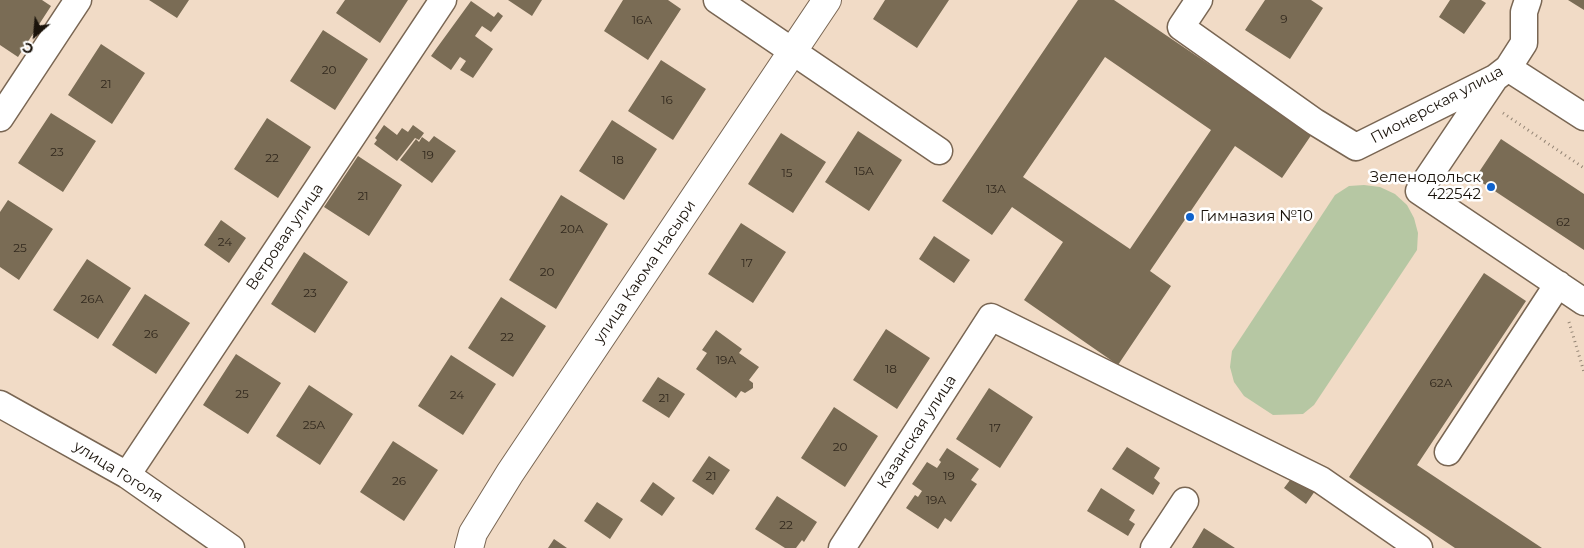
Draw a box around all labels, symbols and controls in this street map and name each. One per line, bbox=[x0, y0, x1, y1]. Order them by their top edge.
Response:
north arrow bbox=[10, 10, 60, 60]
house number: 9 bbox=[1280, 12, 1288, 26]
house number: 16А bbox=[632, 13, 652, 27]
text: С bbox=[20, 38, 37, 59]
street label: Пионерская улица bbox=[1368, 62, 1506, 148]
house number: 20 bbox=[322, 63, 336, 77]
house number: 21 bbox=[100, 77, 112, 91]
house number: 16 bbox=[661, 93, 673, 107]
house number: 23 bbox=[50, 145, 64, 159]
house number: 19 bbox=[422, 148, 434, 162]
house number: 22 bbox=[265, 151, 279, 165]
house number: 18 bbox=[612, 153, 624, 167]
house number: 15А bbox=[854, 164, 874, 178]
house number: 15 bbox=[781, 166, 793, 180]
place label: Зеленодольск 422542 bbox=[1370, 169, 1481, 204]
street label: Ветровая улица bbox=[243, 180, 327, 294]
marker: Зеленодольск 422542 bbox=[1485, 181, 1497, 193]
house number: 13А bbox=[986, 182, 1006, 196]
house number: 21 bbox=[357, 189, 369, 203]
street label: улица Каюма Насыри bbox=[590, 197, 700, 347]
place label: Гимназия №10 bbox=[1200, 208, 1313, 226]
marker: Гимназия №10 bbox=[1184, 211, 1196, 223]
house number: 62 bbox=[1556, 215, 1570, 229]
house number: 20А bbox=[560, 222, 584, 236]
house number: 24 bbox=[218, 235, 232, 249]
house number: 25 bbox=[13, 241, 27, 255]
house number: 17 bbox=[741, 256, 753, 270]
house number: 20 bbox=[540, 265, 554, 279]
house number: 23 bbox=[303, 286, 317, 300]
house number: 26А bbox=[80, 292, 104, 306]
house number: 26 bbox=[144, 327, 158, 341]
house number: 22 bbox=[500, 330, 514, 344]
house number: 19А bbox=[716, 353, 736, 367]
house number: 18 bbox=[885, 362, 897, 376]
street label: Казанская улица bbox=[874, 372, 960, 492]
house number: 62А bbox=[1429, 376, 1453, 390]
house number: 25 bbox=[235, 387, 249, 401]
house number: 24 bbox=[450, 388, 464, 402]
house number: 21 bbox=[658, 391, 670, 405]
house number: 25А bbox=[303, 418, 325, 432]
house number: 17 bbox=[989, 421, 1001, 435]
street label: улица Гоголя bbox=[70, 437, 166, 507]
house number: 20 bbox=[833, 440, 847, 454]
house number: 21 bbox=[705, 469, 717, 483]
house number: 19 bbox=[943, 469, 955, 483]
house number: 26 bbox=[392, 474, 406, 488]
house number: 19А bbox=[926, 493, 946, 507]
house number: 22 bbox=[779, 518, 793, 532]

